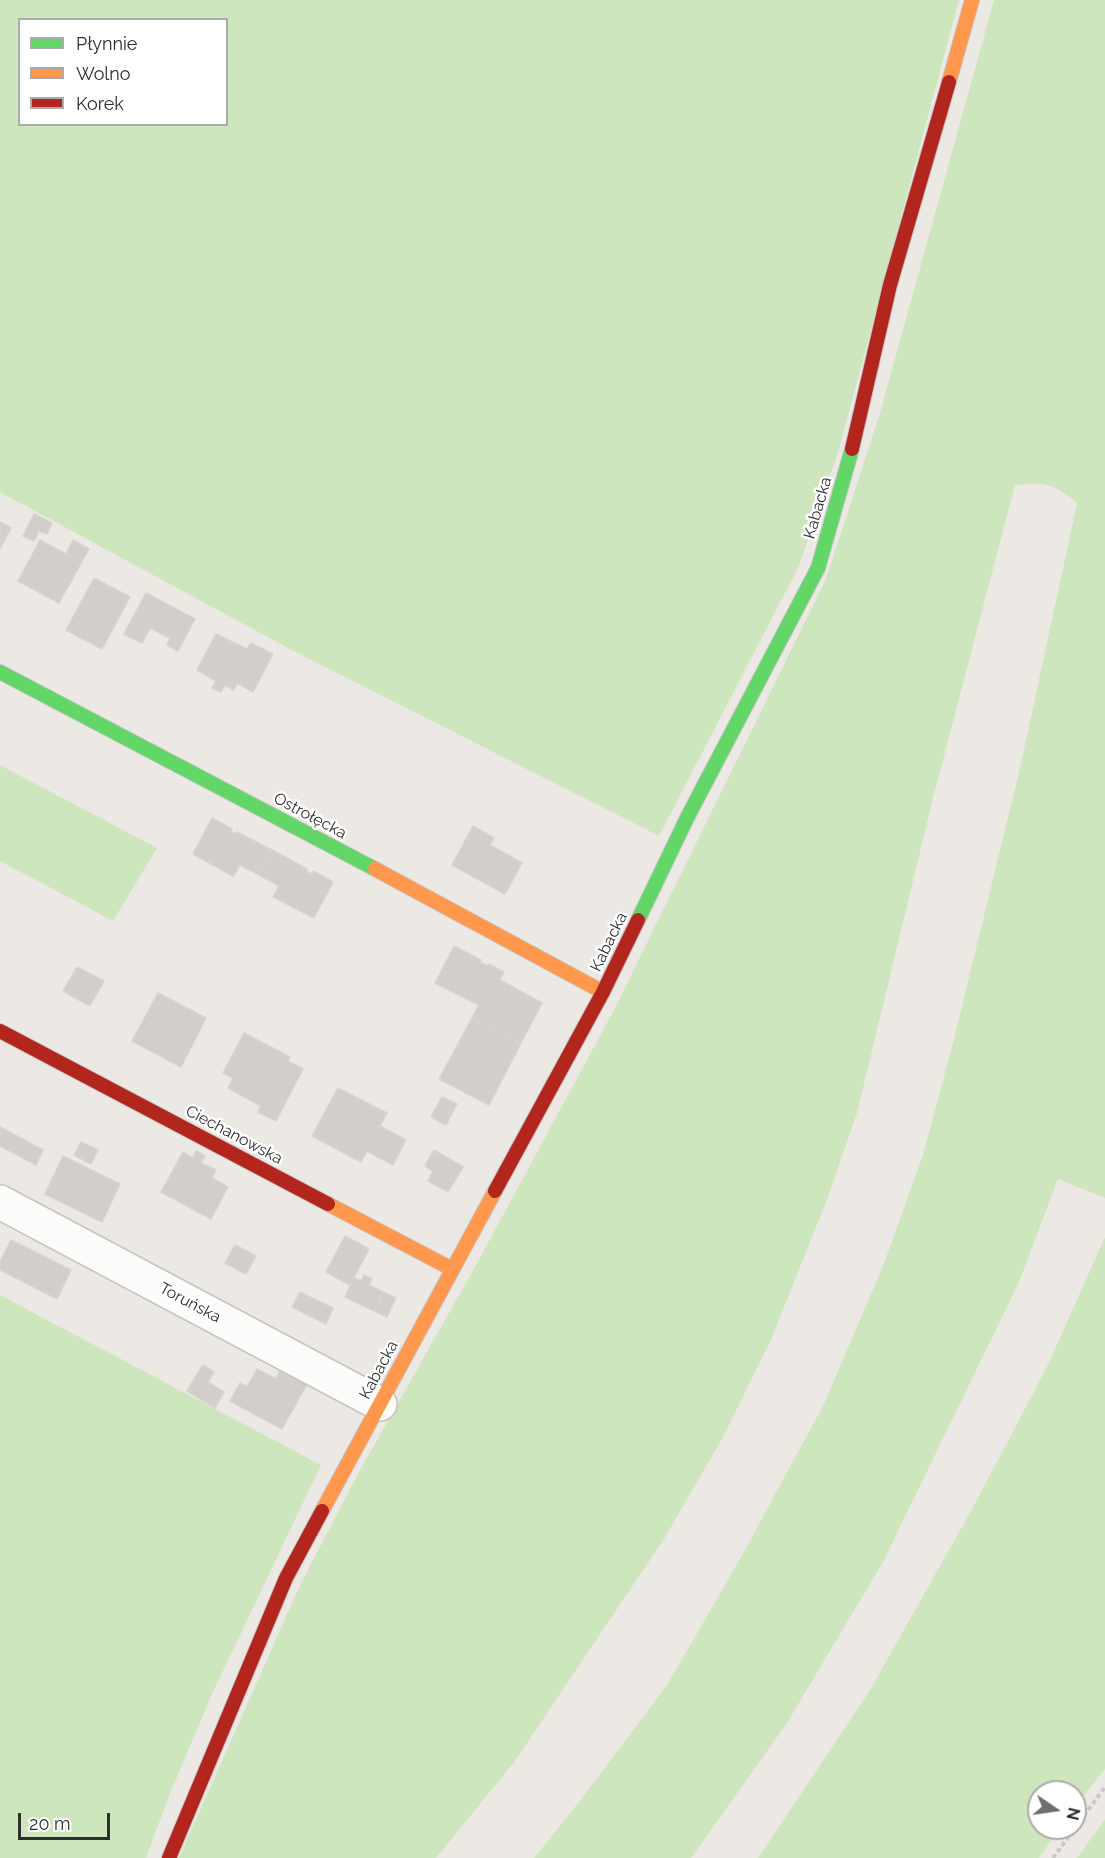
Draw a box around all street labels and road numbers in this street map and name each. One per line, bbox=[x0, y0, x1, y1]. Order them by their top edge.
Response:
street label: Kabacka bbox=[800, 475, 836, 541]
street label: Ostrołęcka bbox=[270, 789, 350, 843]
street label: Kabacka bbox=[586, 909, 632, 975]
street label: Ciechanowska bbox=[182, 1101, 286, 1169]
street label: Toruńska bbox=[156, 1279, 224, 1327]
street label: Kabacka bbox=[356, 1337, 402, 1403]

